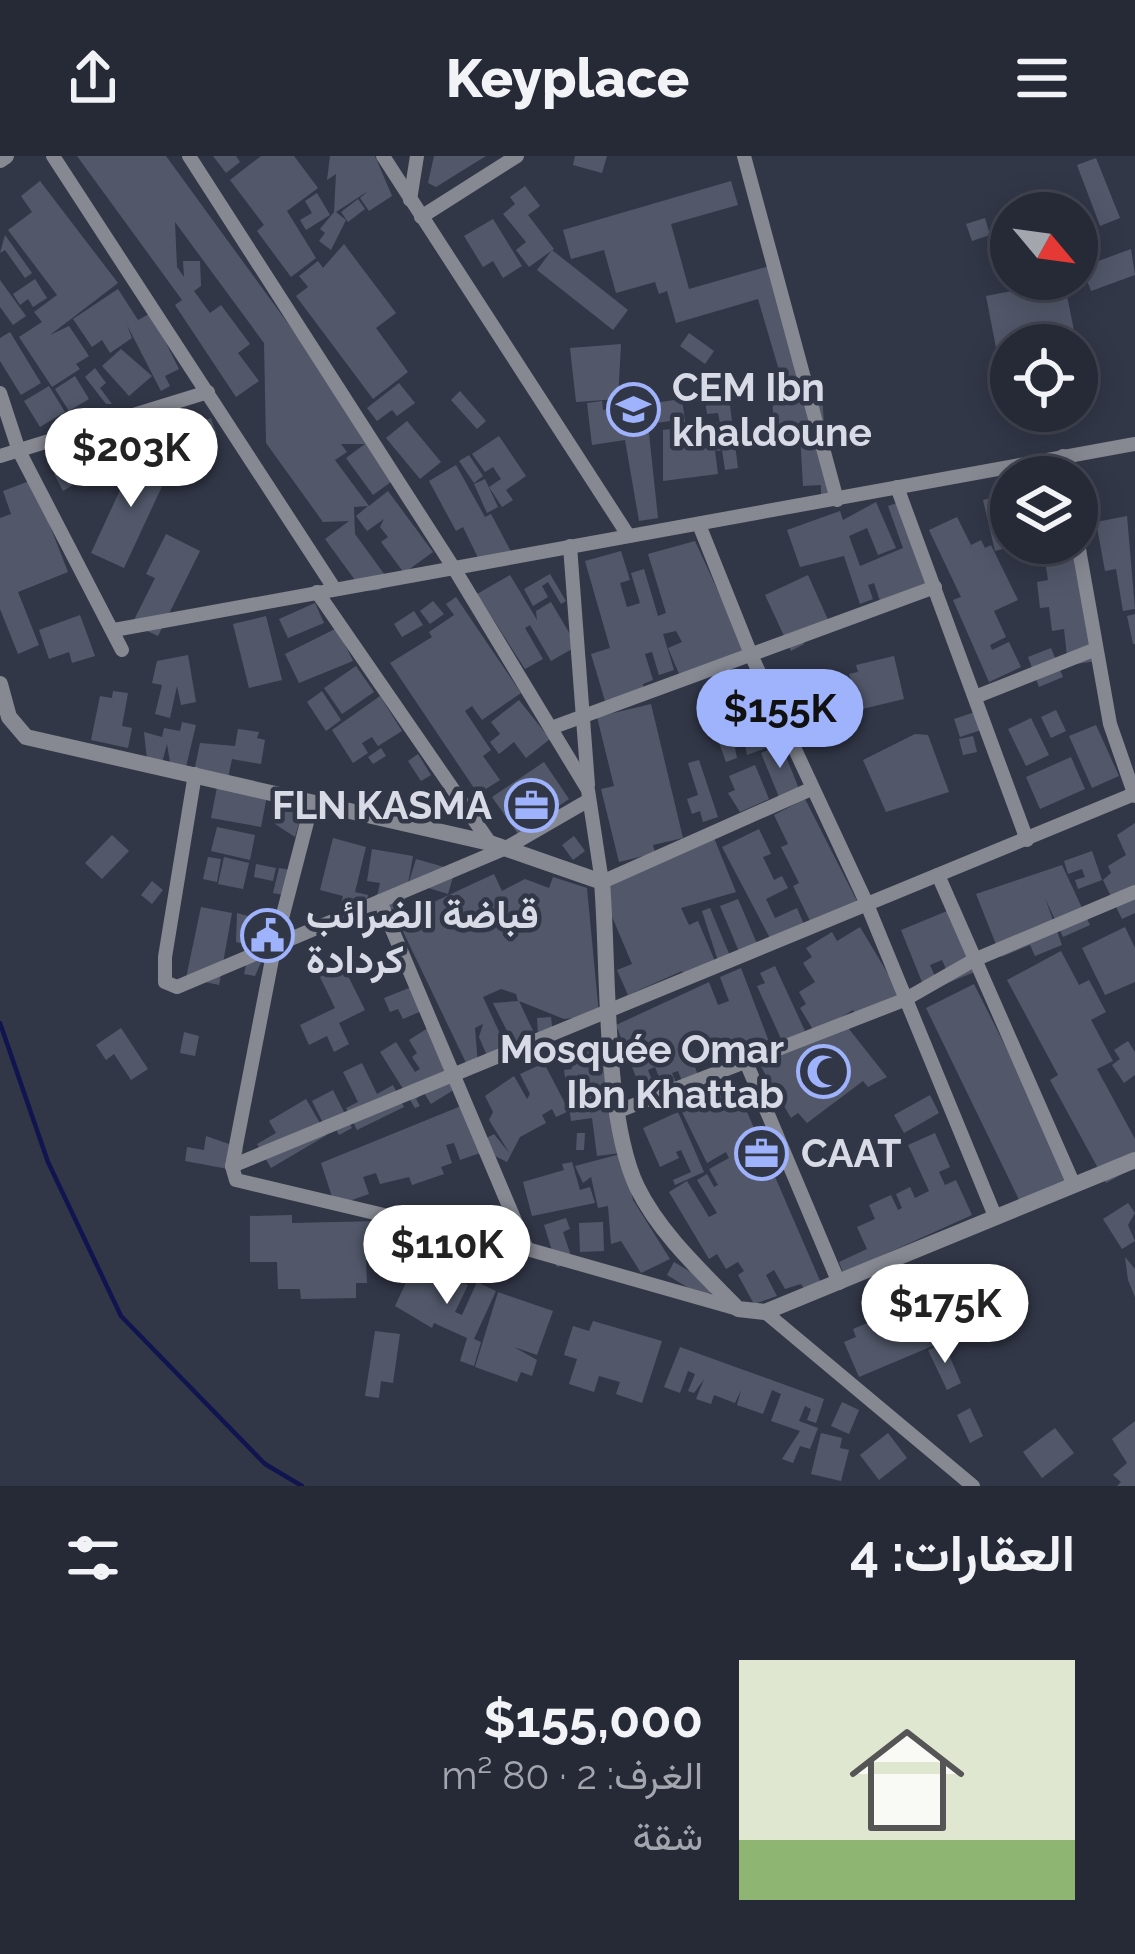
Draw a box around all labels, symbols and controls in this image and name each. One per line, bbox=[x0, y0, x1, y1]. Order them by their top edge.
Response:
icon: share bbox=[60, 45, 126, 111]
icon: menu bbox=[1009, 45, 1075, 111]
text: Keyplace bbox=[446, 46, 689, 110]
north arrow bbox=[990, 192, 1098, 300]
map controls bbox=[990, 192, 1098, 564]
button: locate bbox=[990, 324, 1098, 432]
place label: CEM Ibn khaldoune bbox=[672, 364, 872, 455]
school or university icon: CEM Ibn khaldoune bbox=[605, 381, 661, 437]
pin: $203K bbox=[47, 408, 215, 510]
text: $203K bbox=[72, 424, 190, 470]
button: layers bbox=[990, 456, 1098, 564]
pin: $155K bbox=[696, 669, 864, 771]
text: $155K bbox=[723, 685, 837, 731]
office icon: FLN KASMA bbox=[503, 777, 559, 833]
place label: FLN KASMA bbox=[272, 782, 493, 828]
place label: قباضة الضرائب كردادة bbox=[306, 891, 539, 984]
public building icon: قباضة الضرائب كردادة bbox=[239, 908, 295, 964]
place label: Mosquée Omar Ibn Khattab bbox=[500, 1026, 784, 1117]
mosque icon: Mosquée Omar Ibn Khattab bbox=[795, 1043, 851, 1099]
office icon: CAAT bbox=[734, 1125, 790, 1181]
place label: CAAT bbox=[801, 1130, 901, 1176]
pin: $110K bbox=[363, 1205, 531, 1307]
text: $110K bbox=[390, 1221, 504, 1267]
pin: $175K bbox=[861, 1264, 1029, 1366]
text: $175K bbox=[888, 1280, 1002, 1326]
text: العقارات: 4 bbox=[850, 1523, 1075, 1583]
icon: filters bbox=[60, 1525, 126, 1591]
text: $155,000 bbox=[483, 1689, 703, 1749]
icon: home bbox=[835, 1708, 979, 1852]
text: الغرف: 2 · 80 m² bbox=[441, 1752, 703, 1798]
text: شقة bbox=[633, 1813, 703, 1859]

